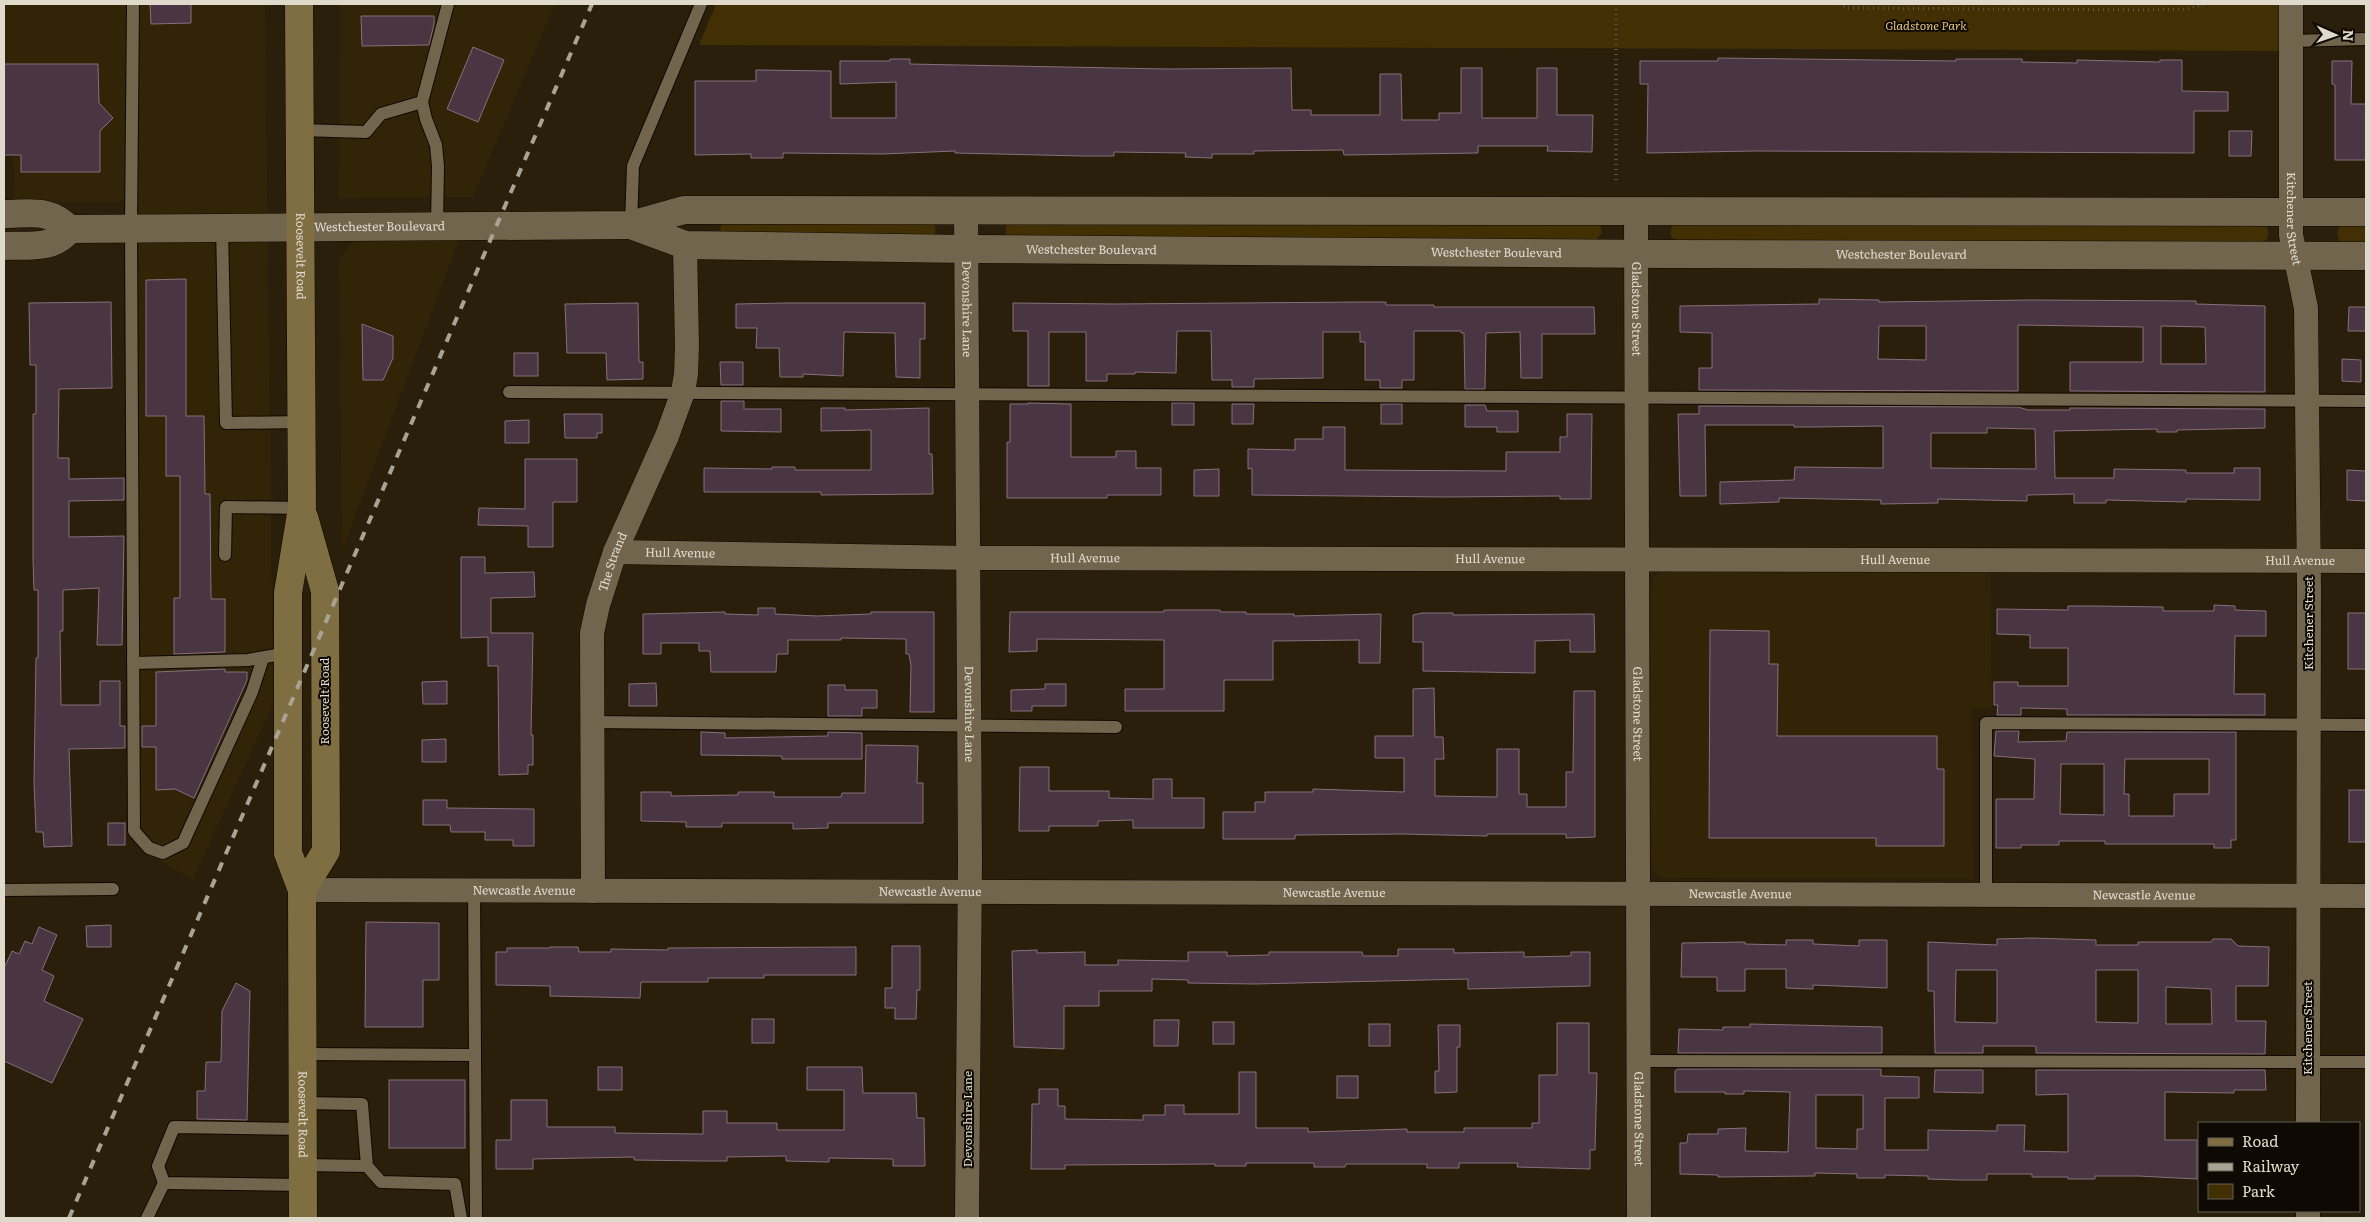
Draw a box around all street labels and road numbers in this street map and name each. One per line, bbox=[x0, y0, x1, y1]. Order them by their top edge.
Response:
street label: Kitchener Street bbox=[2282, 172, 2307, 267]
street label: Roosevelt Road bbox=[292, 212, 311, 300]
street label: Westchester Boulevard bbox=[314, 216, 446, 235]
street label: Westchester Boulevard bbox=[1026, 239, 1158, 258]
street label: Westchester Boulevard bbox=[1431, 242, 1563, 261]
street label: Westchester Boulevard bbox=[1836, 244, 1968, 263]
street label: Devonshire Lane bbox=[958, 261, 977, 357]
street label: Gladstone Street bbox=[1628, 262, 1646, 357]
street label: The Strand bbox=[593, 528, 631, 594]
street label: Hull Avenue bbox=[645, 543, 715, 562]
street label: Hull Avenue bbox=[1050, 548, 1120, 566]
street label: Hull Avenue bbox=[1455, 549, 1525, 567]
street label: Hull Avenue bbox=[1860, 550, 1930, 568]
street label: Hull Avenue bbox=[2265, 551, 2335, 569]
street label: Kitchener Street bbox=[2299, 576, 2317, 670]
street label: Roosevelt Road bbox=[315, 657, 333, 744]
street label: Devonshire Lane bbox=[961, 666, 979, 762]
street label: Gladstone Street bbox=[1629, 667, 1648, 762]
street label: Newcastle Avenue bbox=[473, 880, 575, 899]
street label: Newcastle Avenue bbox=[879, 882, 981, 900]
street label: Newcastle Avenue bbox=[1283, 883, 1385, 901]
street label: Newcastle Avenue bbox=[1689, 884, 1791, 902]
street label: Newcastle Avenue bbox=[2093, 885, 2195, 904]
street label: Kitchener Street bbox=[2298, 981, 2316, 1075]
street label: Roosevelt Road bbox=[295, 1071, 313, 1158]
street label: Devonshire Lane bbox=[958, 1071, 976, 1167]
street label: Gladstone Street bbox=[1631, 1072, 1649, 1167]

